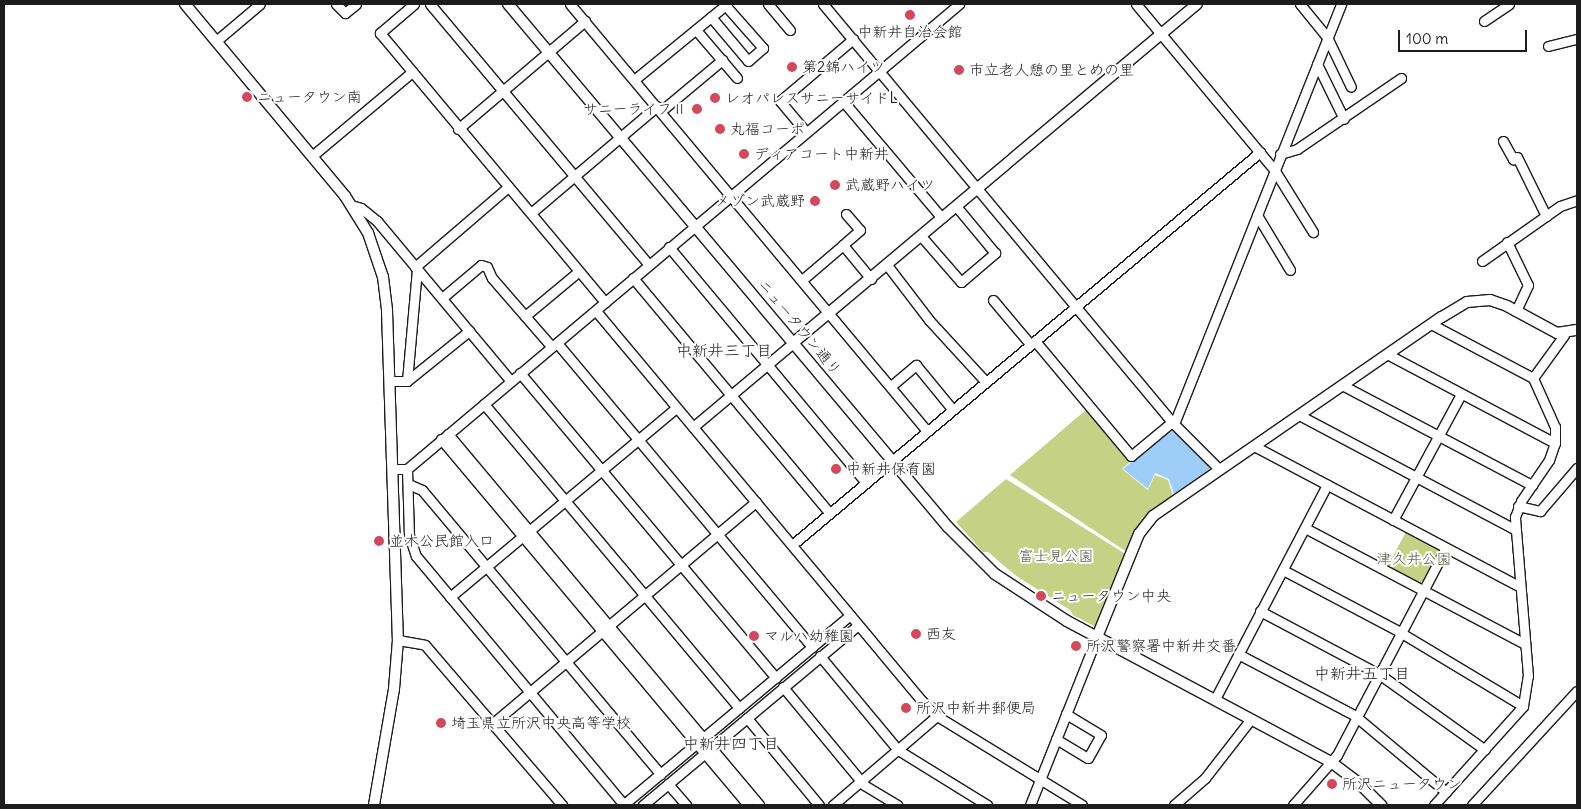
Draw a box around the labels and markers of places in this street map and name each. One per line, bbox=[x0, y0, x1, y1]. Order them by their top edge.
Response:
marker: 中新井自治会館 bbox=[904, 9, 916, 21]
place label: 中新井自治会館 bbox=[858, 23, 962, 41]
place label: 第2錦ハイツ bbox=[802, 58, 885, 76]
marker: 第2錦ハイツ bbox=[786, 61, 798, 73]
place label: 市立老人憩の里とめの里 bbox=[969, 61, 1134, 79]
marker: 市立老人憩の里とめの里 bbox=[953, 64, 965, 76]
place label: ニュータウン南 bbox=[257, 88, 362, 106]
place label: レオパレスサニーサイドL bbox=[725, 89, 898, 107]
marker: ニュータウン南 bbox=[241, 91, 253, 103]
marker: レオパレスサニーサイドL bbox=[709, 92, 721, 104]
place label: サニーライフⅡ bbox=[582, 100, 687, 118]
marker: サニーライフⅡ bbox=[691, 103, 703, 115]
place label: 丸福コーポ bbox=[730, 120, 805, 138]
marker: 丸福コーポ bbox=[714, 123, 726, 135]
place label: ディアコート中新井 bbox=[754, 145, 889, 163]
marker: ディアコート中新井 bbox=[738, 148, 750, 160]
place label: 武蔵野ハイツ bbox=[845, 176, 935, 194]
marker: 武蔵野ハイツ bbox=[829, 179, 841, 191]
place label: メゾン武蔵野 bbox=[715, 192, 805, 210]
marker: メゾン武蔵野 bbox=[809, 195, 821, 207]
place label: 中新井保育園 bbox=[846, 460, 936, 478]
marker: 中新井保育園 bbox=[830, 463, 842, 475]
place label: 並木公民館入口 bbox=[389, 532, 494, 550]
marker: 並木公民館入口 bbox=[373, 535, 385, 547]
place label: ニュータウン中央 bbox=[1051, 587, 1171, 605]
marker: ニュータウン中央 bbox=[1035, 590, 1047, 602]
place label: 西友 bbox=[926, 625, 956, 643]
place label: マルハ幼稚園 bbox=[764, 627, 854, 645]
marker: 西友 bbox=[910, 628, 922, 640]
marker: マルハ幼稚園 bbox=[748, 630, 760, 642]
place label: 所沢警察署中新井交番 bbox=[1086, 637, 1236, 655]
marker: 所沢警察署中新井交番 bbox=[1070, 640, 1082, 652]
place label: 所沢中新井郵便局 bbox=[916, 699, 1036, 717]
marker: 所沢中新井郵便局 bbox=[900, 702, 912, 714]
place label: 埼玉県立所沢中央高等学校 bbox=[451, 714, 631, 732]
marker: 埼玉県立所沢中央高等学校 bbox=[435, 717, 447, 729]
place label: 所沢ニュータウン bbox=[1342, 775, 1462, 793]
marker: 所沢ニュータウン bbox=[1326, 778, 1338, 790]

